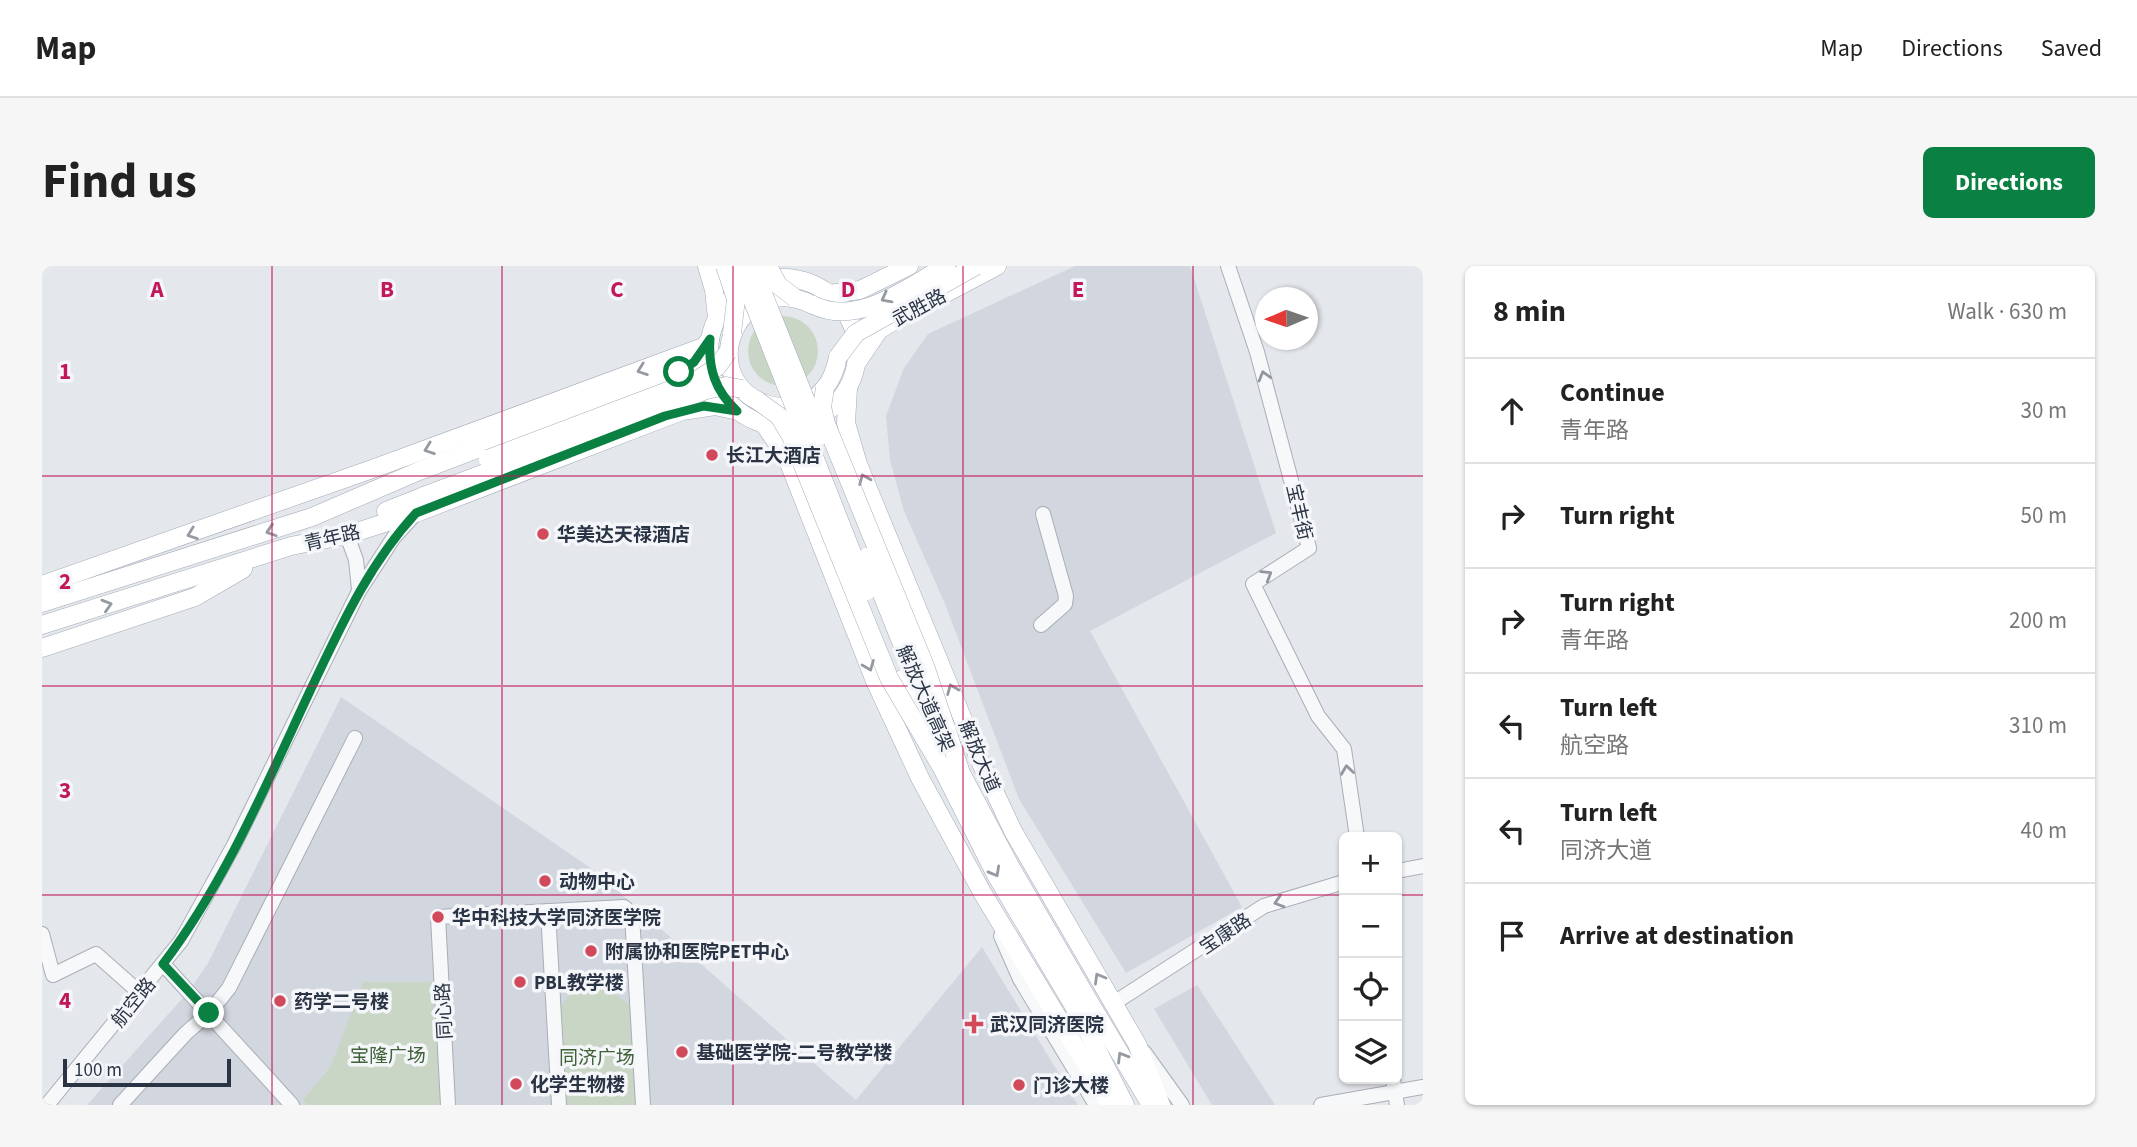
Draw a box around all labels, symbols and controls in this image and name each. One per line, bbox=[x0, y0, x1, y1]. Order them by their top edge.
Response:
text: Map bbox=[35, 25, 96, 72]
text: Map bbox=[1820, 31, 1863, 66]
text: Directions bbox=[1901, 31, 2003, 66]
text: Saved bbox=[2041, 31, 2102, 66]
text: Find us bbox=[42, 147, 197, 217]
button: Directions bbox=[1923, 147, 2095, 218]
text: A bbox=[149, 273, 164, 306]
text: B bbox=[380, 273, 394, 306]
text: C bbox=[610, 273, 624, 306]
text: D bbox=[841, 273, 855, 306]
text: E bbox=[1072, 273, 1084, 306]
street label: 武胜路 bbox=[888, 283, 951, 334]
north arrow bbox=[1255, 287, 1318, 350]
one-way arrow bbox=[881, 290, 893, 304]
text: 8 min bbox=[1493, 290, 1566, 333]
text: Walk · 630 m bbox=[1948, 295, 2067, 328]
text: 1 bbox=[59, 355, 71, 388]
route start bbox=[663, 356, 694, 387]
one-way arrow bbox=[637, 362, 649, 376]
one-way arrow bbox=[1258, 370, 1272, 382]
text: Continue bbox=[1560, 374, 1665, 411]
icon: ahead bbox=[1493, 392, 1531, 430]
text: 30 m bbox=[2020, 394, 2067, 427]
text: 青年路 bbox=[1560, 414, 1629, 447]
one-way arrow bbox=[423, 440, 435, 454]
place label: 长江大酒店 bbox=[726, 443, 821, 470]
marker: 长江大酒店 bbox=[704, 447, 720, 463]
one-way arrow bbox=[858, 474, 872, 486]
street label: 宝丰街 bbox=[1279, 482, 1318, 543]
icon: right bbox=[1493, 497, 1531, 535]
text: Turn right bbox=[1560, 497, 1675, 534]
text: 50 m bbox=[2020, 499, 2067, 532]
street label: 青年路 bbox=[302, 519, 363, 558]
one-way arrow bbox=[265, 522, 277, 537]
place label: 华美达天禄酒店 bbox=[557, 522, 690, 549]
one-way arrow bbox=[186, 526, 198, 540]
marker: 华美达天禄酒店 bbox=[535, 526, 551, 542]
text: 2 bbox=[59, 565, 71, 598]
one-way arrow bbox=[1260, 570, 1273, 583]
text: Turn right bbox=[1560, 584, 1675, 621]
one-way arrow bbox=[101, 599, 113, 613]
icon: right bbox=[1493, 602, 1531, 640]
text: 200 m bbox=[2009, 604, 2067, 637]
text: 青年路 bbox=[1560, 624, 1629, 657]
street label: 解放大道高架 bbox=[889, 641, 960, 756]
one-way arrow bbox=[860, 659, 874, 671]
one-way arrow bbox=[946, 683, 960, 695]
text: Turn left bbox=[1560, 689, 1657, 726]
icon: left bbox=[1493, 707, 1531, 745]
text: 310 m bbox=[2009, 709, 2067, 742]
street label: 解放大道 bbox=[951, 716, 1006, 797]
text: 航空路 bbox=[1560, 729, 1629, 762]
one-way arrow bbox=[1340, 764, 1355, 776]
text: 3 bbox=[59, 774, 71, 807]
text: Turn left bbox=[1560, 794, 1657, 831]
icon: left bbox=[1493, 812, 1531, 850]
text: 40 m bbox=[2020, 814, 2067, 847]
map controls bbox=[1339, 832, 1402, 1084]
button: + bbox=[1339, 832, 1402, 895]
text: 同济大道 bbox=[1560, 834, 1652, 867]
one-way arrow bbox=[987, 865, 1001, 878]
place label: 动物中心 bbox=[559, 869, 635, 896]
marker: 动物中心 bbox=[537, 873, 553, 889]
one-way arrow bbox=[1273, 894, 1286, 908]
button: − bbox=[1339, 895, 1402, 958]
place label: 华中科技大学同济医学院 bbox=[452, 905, 661, 932]
street label: 宝康路 bbox=[1195, 907, 1257, 961]
marker: 华中科技大学同济医学院 bbox=[430, 909, 446, 925]
icon: arrive bbox=[1493, 917, 1531, 955]
text: Arrive at destination bbox=[1560, 917, 1794, 954]
place label: 附属协和医院PET中心 bbox=[605, 939, 789, 966]
marker: 附属协和医院PET中心 bbox=[583, 943, 599, 959]
button: locate bbox=[1339, 958, 1402, 1021]
place label: PBL教学楼 bbox=[534, 970, 624, 997]
street label: 航空路 bbox=[106, 972, 163, 1034]
one-way arrow bbox=[1094, 973, 1107, 986]
marker: PBL教学楼 bbox=[512, 974, 528, 990]
street label: 同心路 bbox=[430, 982, 459, 1040]
text: 4 bbox=[59, 984, 71, 1017]
place label: 药学二号楼 bbox=[294, 989, 389, 1016]
marker: 药学二号楼 bbox=[272, 993, 288, 1009]
route end bbox=[193, 997, 224, 1028]
place label: 武汉同济医院 bbox=[990, 1012, 1104, 1039]
marker: 武汉同济医院 bbox=[964, 1014, 984, 1034]
button: layers bbox=[1339, 1021, 1402, 1084]
place label: 基础医学院-二号教学楼 bbox=[696, 1040, 892, 1067]
park label: 宝隆广场 bbox=[350, 1043, 426, 1070]
marker: 基础医学院-二号教学楼 bbox=[674, 1044, 690, 1060]
park label: 同济广场 bbox=[559, 1045, 635, 1072]
one-way arrow bbox=[1118, 1052, 1131, 1065]
scale bar bbox=[63, 1056, 231, 1088]
text: 100 m bbox=[74, 1057, 122, 1084]
place label: 化学生物楼 bbox=[530, 1072, 625, 1099]
place label: 门诊大楼 bbox=[1033, 1073, 1109, 1100]
marker: 化学生物楼 bbox=[508, 1076, 524, 1092]
marker: 门诊大楼 bbox=[1011, 1077, 1027, 1093]

